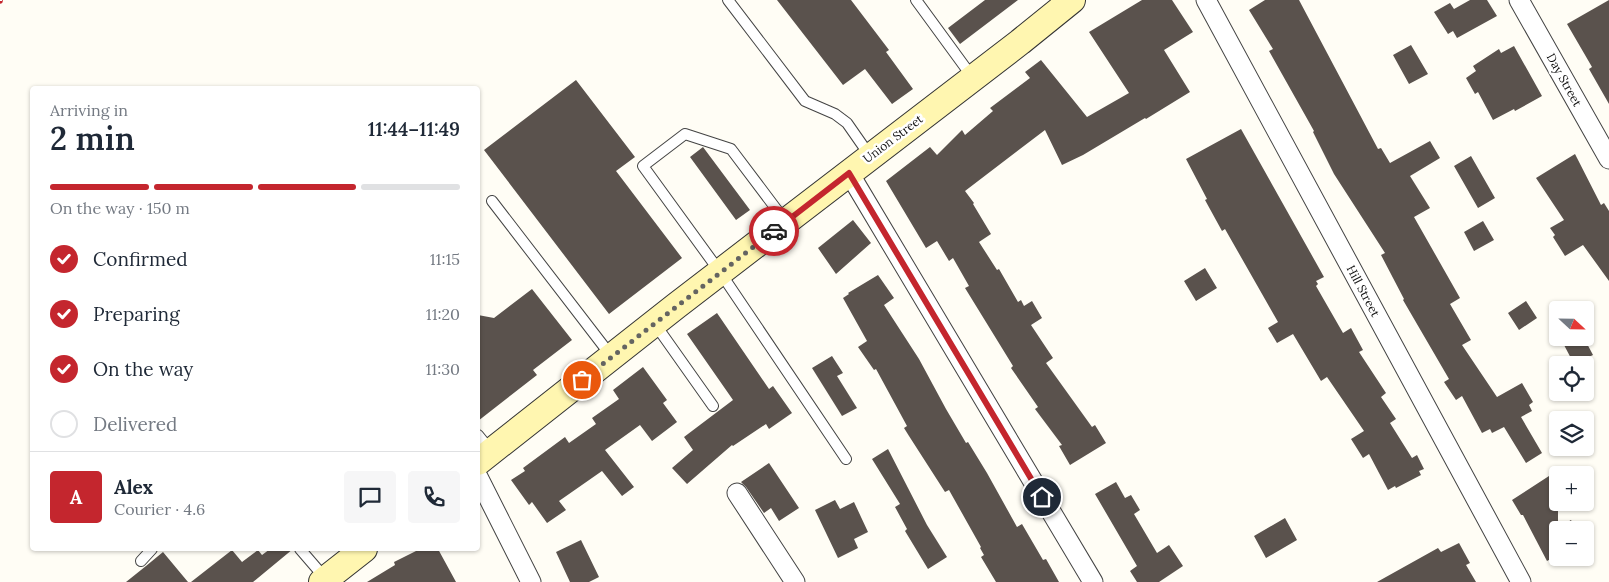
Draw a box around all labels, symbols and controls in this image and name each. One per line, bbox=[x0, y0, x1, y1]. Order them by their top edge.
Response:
street label: Day Street bbox=[1544, 51, 1585, 109]
text: Arriving in bbox=[50, 100, 128, 120]
street label: Union Street bbox=[860, 111, 926, 166]
text: 11:44–11:49 bbox=[368, 117, 460, 141]
text: 2 min bbox=[50, 118, 135, 159]
text: On the way · 150 m bbox=[50, 198, 190, 218]
courier bbox=[749, 206, 799, 256]
icon: car bbox=[760, 217, 788, 245]
icon: check bbox=[50, 245, 78, 273]
text: Confirmed bbox=[93, 247, 188, 271]
text: 11:15 bbox=[430, 249, 460, 269]
street label: Hill Street bbox=[1344, 262, 1383, 319]
icon: check bbox=[50, 300, 78, 328]
north arrow bbox=[1549, 301, 1594, 346]
map controls bbox=[1549, 301, 1594, 566]
text: Preparing bbox=[93, 302, 180, 326]
text: 11:20 bbox=[426, 304, 460, 324]
icon: check bbox=[50, 355, 78, 383]
button: locate bbox=[1549, 356, 1594, 401]
text: On the way bbox=[93, 357, 193, 381]
text: 11:30 bbox=[426, 359, 460, 379]
pin bbox=[561, 359, 603, 401]
icon: bag bbox=[568, 366, 596, 394]
button: layers bbox=[1549, 411, 1594, 456]
text: Delivered bbox=[93, 412, 177, 436]
button: + bbox=[1549, 466, 1594, 511]
button: chat bbox=[344, 471, 396, 523]
button: phone bbox=[408, 471, 460, 523]
text: Alex bbox=[114, 475, 153, 499]
pin bbox=[1021, 476, 1063, 518]
icon: home bbox=[1028, 483, 1056, 511]
text: A bbox=[70, 485, 82, 509]
text: Courier · 4.6 bbox=[114, 499, 205, 519]
button: − bbox=[1549, 521, 1594, 566]

